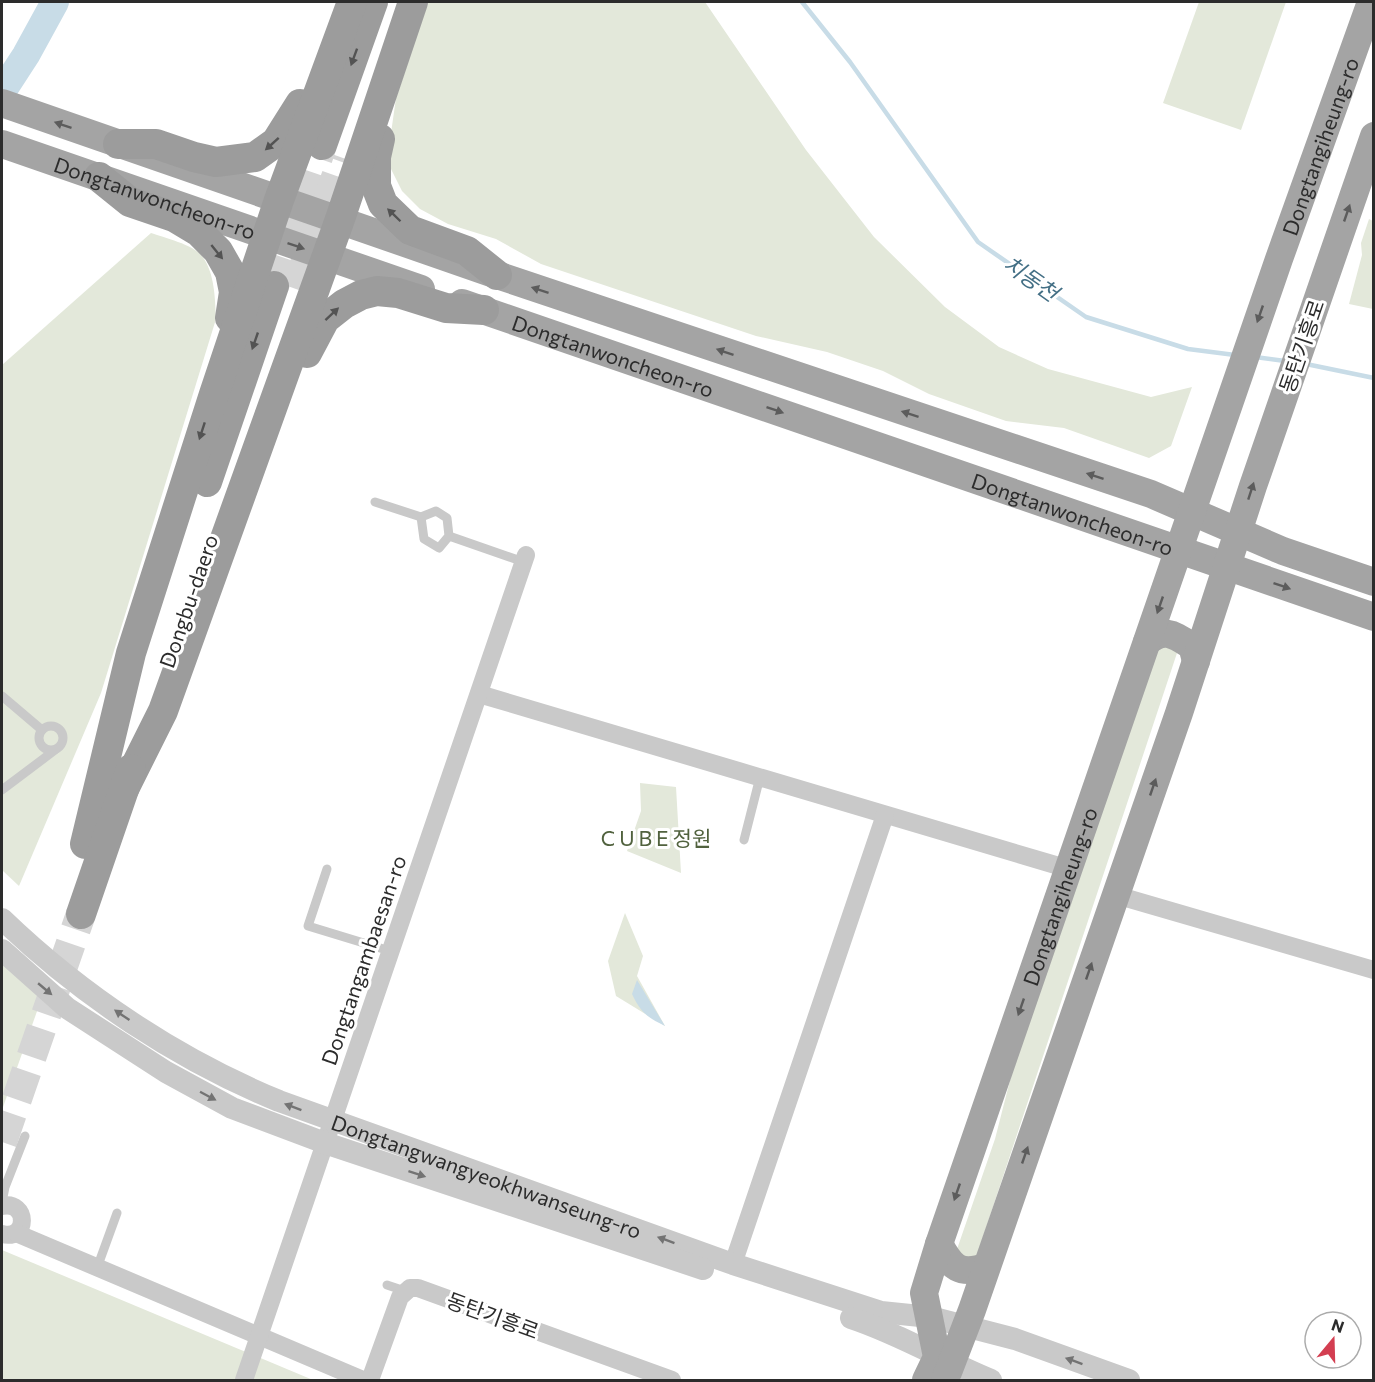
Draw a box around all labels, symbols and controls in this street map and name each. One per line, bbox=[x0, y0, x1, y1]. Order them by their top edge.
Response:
one-way arrow bbox=[348, 48, 358, 66]
street label: Dongtangiheung-ro bbox=[1276, 54, 1363, 238]
one-way arrow bbox=[53, 119, 71, 129]
one-way arrow bbox=[264, 137, 279, 151]
street label: Dongtanwoncheon-ro bbox=[51, 151, 259, 243]
one-way arrow bbox=[1343, 204, 1352, 222]
one-way arrow bbox=[388, 208, 402, 222]
one-way arrow bbox=[287, 241, 305, 251]
one-way arrow bbox=[211, 244, 224, 260]
water label: 치동천 bbox=[998, 250, 1066, 308]
one-way arrow bbox=[531, 284, 549, 294]
street label: 동탄기흥로 bbox=[1273, 296, 1329, 396]
one-way arrow bbox=[1255, 305, 1265, 323]
one-way arrow bbox=[324, 307, 339, 321]
street label: Dongtanwoncheon-ro bbox=[509, 309, 717, 401]
one-way arrow bbox=[250, 333, 259, 351]
one-way arrow bbox=[716, 346, 734, 356]
one-way arrow bbox=[766, 406, 784, 416]
one-way arrow bbox=[901, 409, 919, 418]
one-way arrow bbox=[197, 422, 207, 440]
street label: Dongtanwoncheon-ro bbox=[969, 467, 1177, 560]
one-way arrow bbox=[1086, 470, 1104, 480]
one-way arrow bbox=[1247, 482, 1257, 500]
street label: Dongbu-daero bbox=[154, 531, 222, 671]
one-way arrow bbox=[1273, 581, 1291, 591]
one-way arrow bbox=[1154, 596, 1164, 614]
one-way arrow bbox=[1149, 778, 1158, 796]
street label: Dongtangiheung-ro bbox=[1017, 804, 1101, 989]
park label: C U B E 정원 bbox=[601, 825, 711, 850]
street label: Dongtangambaesan-ro bbox=[315, 852, 411, 1068]
one-way arrow bbox=[1084, 962, 1094, 980]
one-way arrow bbox=[37, 982, 52, 995]
one-way arrow bbox=[1016, 999, 1025, 1017]
one-way arrow bbox=[114, 1010, 130, 1021]
one-way arrow bbox=[200, 1091, 217, 1101]
one-way arrow bbox=[284, 1102, 302, 1111]
street label: Dongtangwangyeokhwanseung-ro bbox=[328, 1108, 645, 1243]
one-way arrow bbox=[1020, 1146, 1030, 1164]
one-way arrow bbox=[408, 1170, 426, 1179]
one-way arrow bbox=[952, 1183, 962, 1201]
one-way arrow bbox=[657, 1235, 675, 1244]
street label: 동탄기흥로 bbox=[443, 1287, 543, 1343]
north arrow bbox=[1303, 1310, 1363, 1370]
text: N bbox=[1329, 1314, 1347, 1336]
one-way arrow bbox=[1065, 1355, 1083, 1365]

